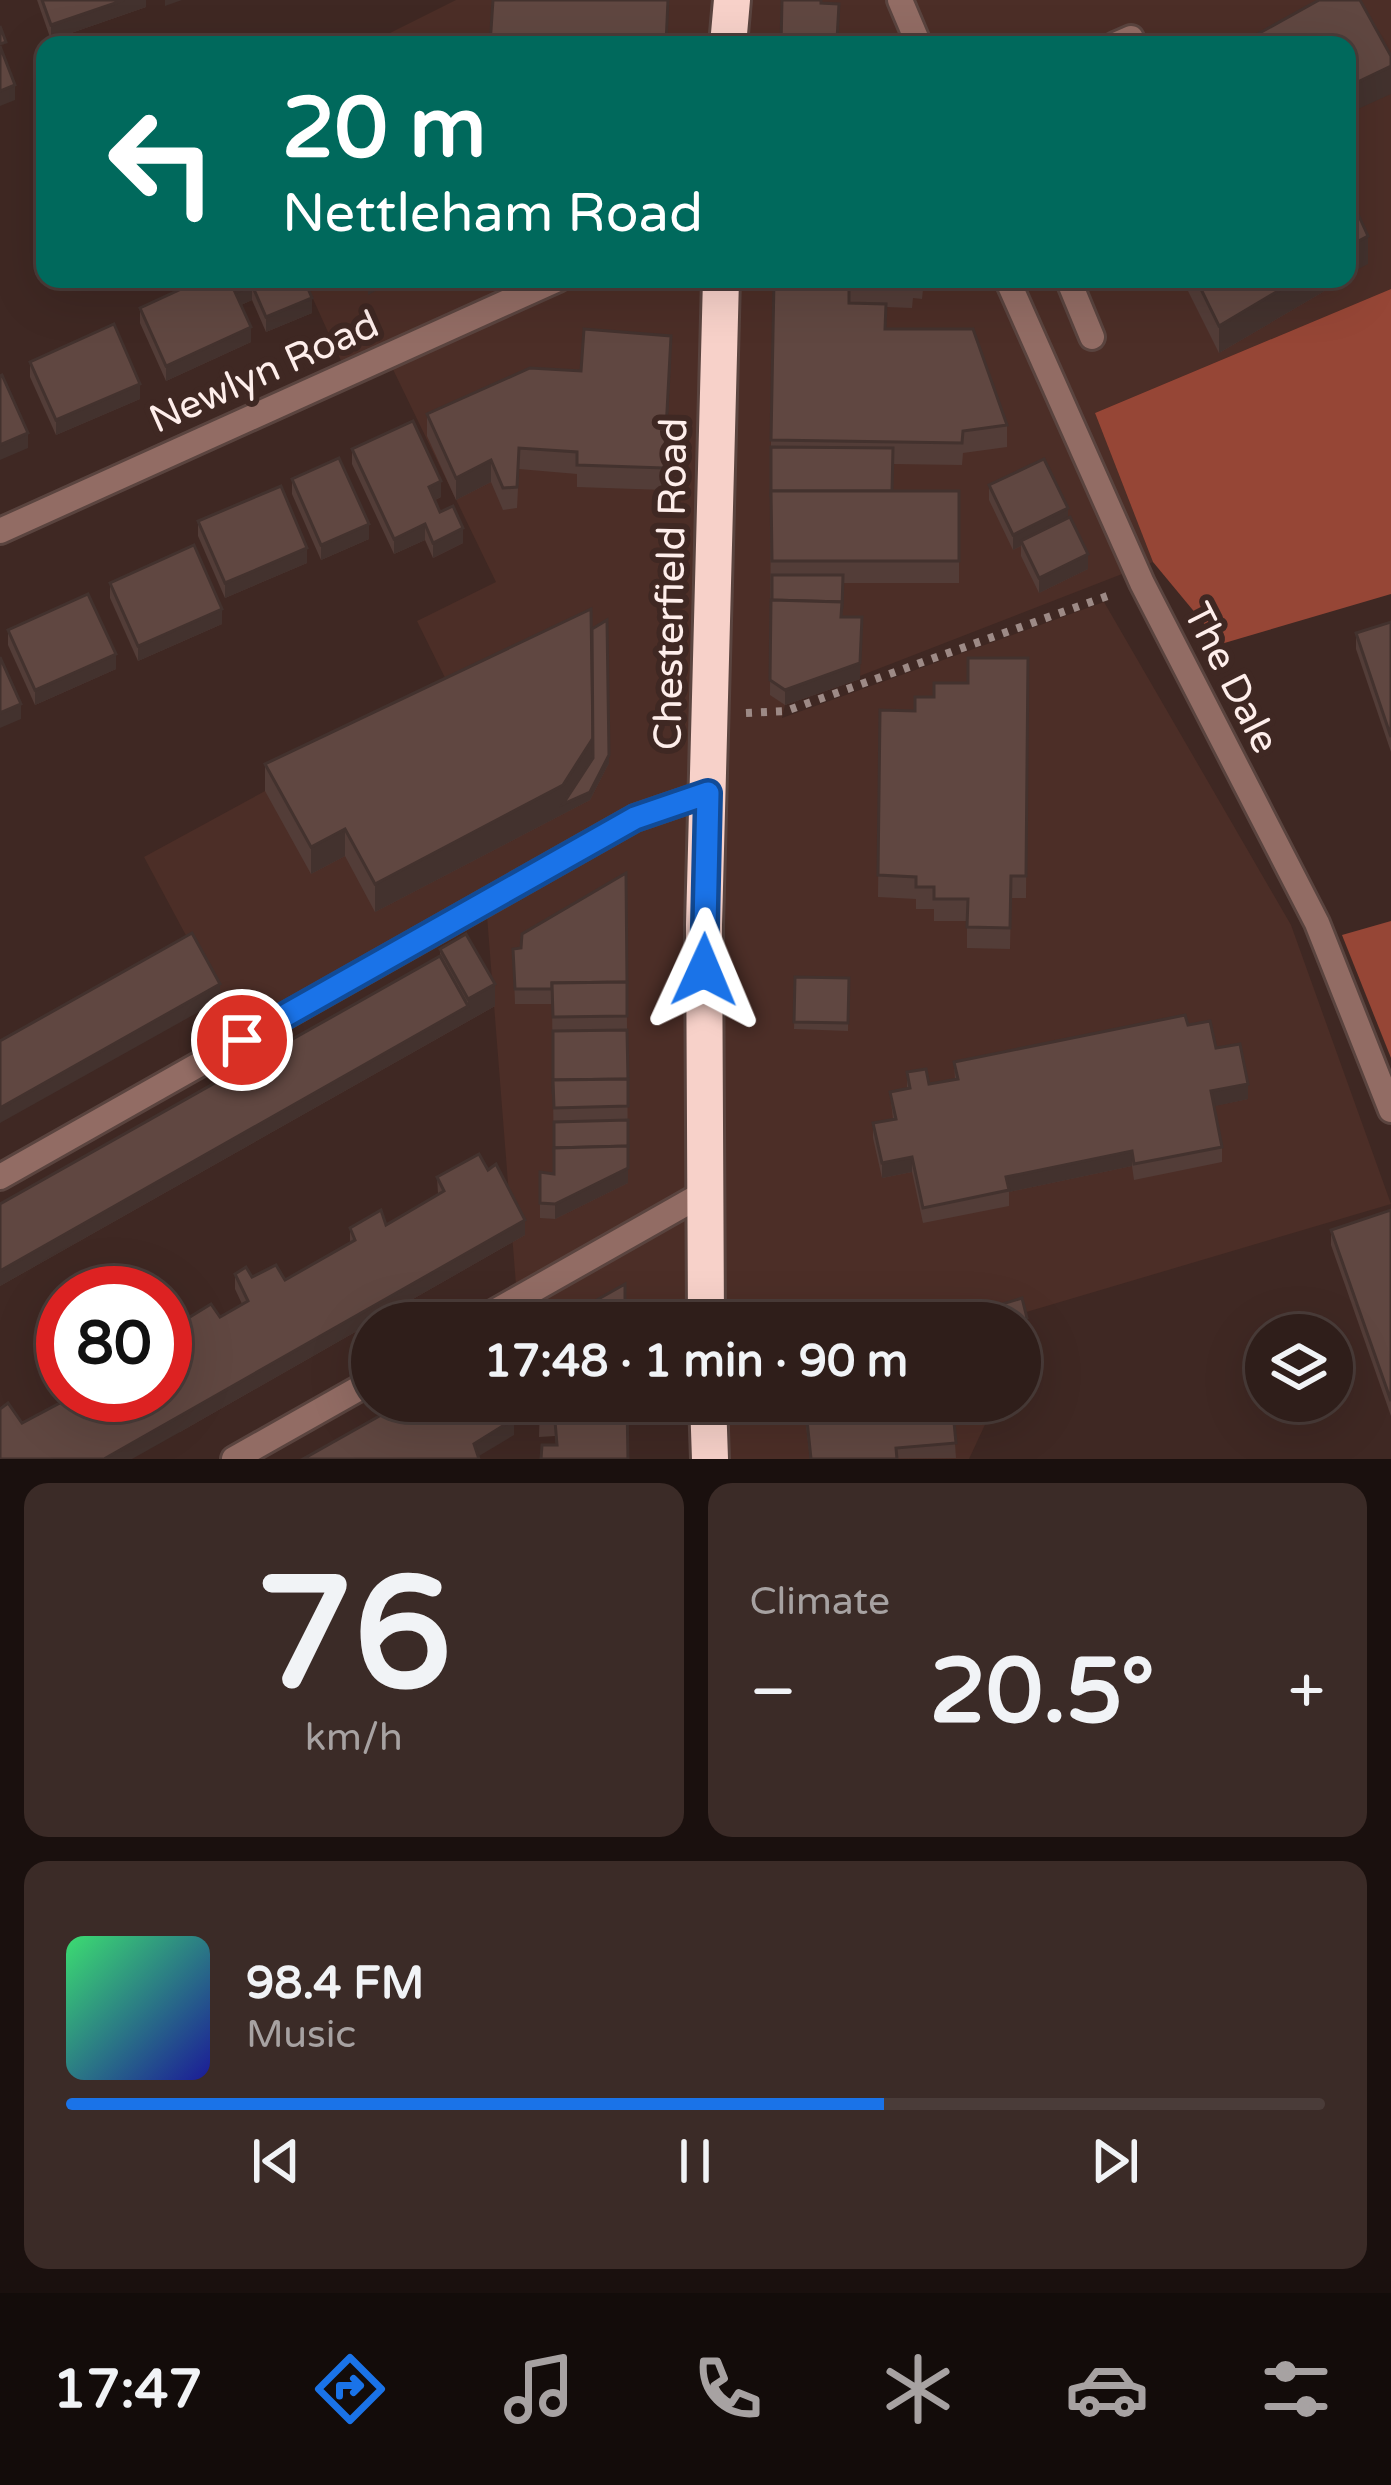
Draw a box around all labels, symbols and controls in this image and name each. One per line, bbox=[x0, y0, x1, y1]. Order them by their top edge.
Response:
text: 20 m bbox=[282, 79, 486, 180]
icon: left bbox=[84, 84, 240, 240]
text: Nettleham Road bbox=[282, 181, 703, 246]
street label: Newlyn Road bbox=[142, 300, 386, 444]
street label: Chesterfield Road bbox=[645, 417, 697, 751]
street label: The Dale bbox=[1173, 595, 1289, 761]
position arrow bbox=[641, 907, 767, 1033]
pin bbox=[191, 989, 293, 1091]
icon: arrive bbox=[209, 1007, 275, 1073]
speed limit sign: 80 bbox=[36, 1266, 192, 1422]
map controls bbox=[1245, 1314, 1353, 1422]
button: layers bbox=[1245, 1314, 1353, 1422]
text: 17:48 · 1 min · 90 m bbox=[484, 1335, 908, 1389]
text: 76 bbox=[256, 1542, 452, 1730]
text: Climate bbox=[750, 1578, 890, 1625]
text: 20.5° bbox=[930, 1638, 1155, 1747]
text: − bbox=[750, 1652, 797, 1732]
text: + bbox=[1288, 1652, 1325, 1732]
text: km/h bbox=[305, 1714, 403, 1761]
text: 98.4 FM bbox=[246, 1957, 424, 2011]
text: Music bbox=[246, 2011, 356, 2058]
icon: previous bbox=[243, 2128, 309, 2194]
icon: pause bbox=[662, 2128, 728, 2194]
icon: next bbox=[1082, 2128, 1148, 2194]
icon: directions bbox=[308, 2347, 392, 2431]
icon: music bbox=[497, 2347, 581, 2431]
icon: phone bbox=[686, 2347, 770, 2431]
icon: climate bbox=[876, 2347, 960, 2431]
icon: car bbox=[1065, 2347, 1149, 2431]
icon: filters bbox=[1254, 2347, 1338, 2431]
text: 17:47 bbox=[53, 2357, 202, 2422]

